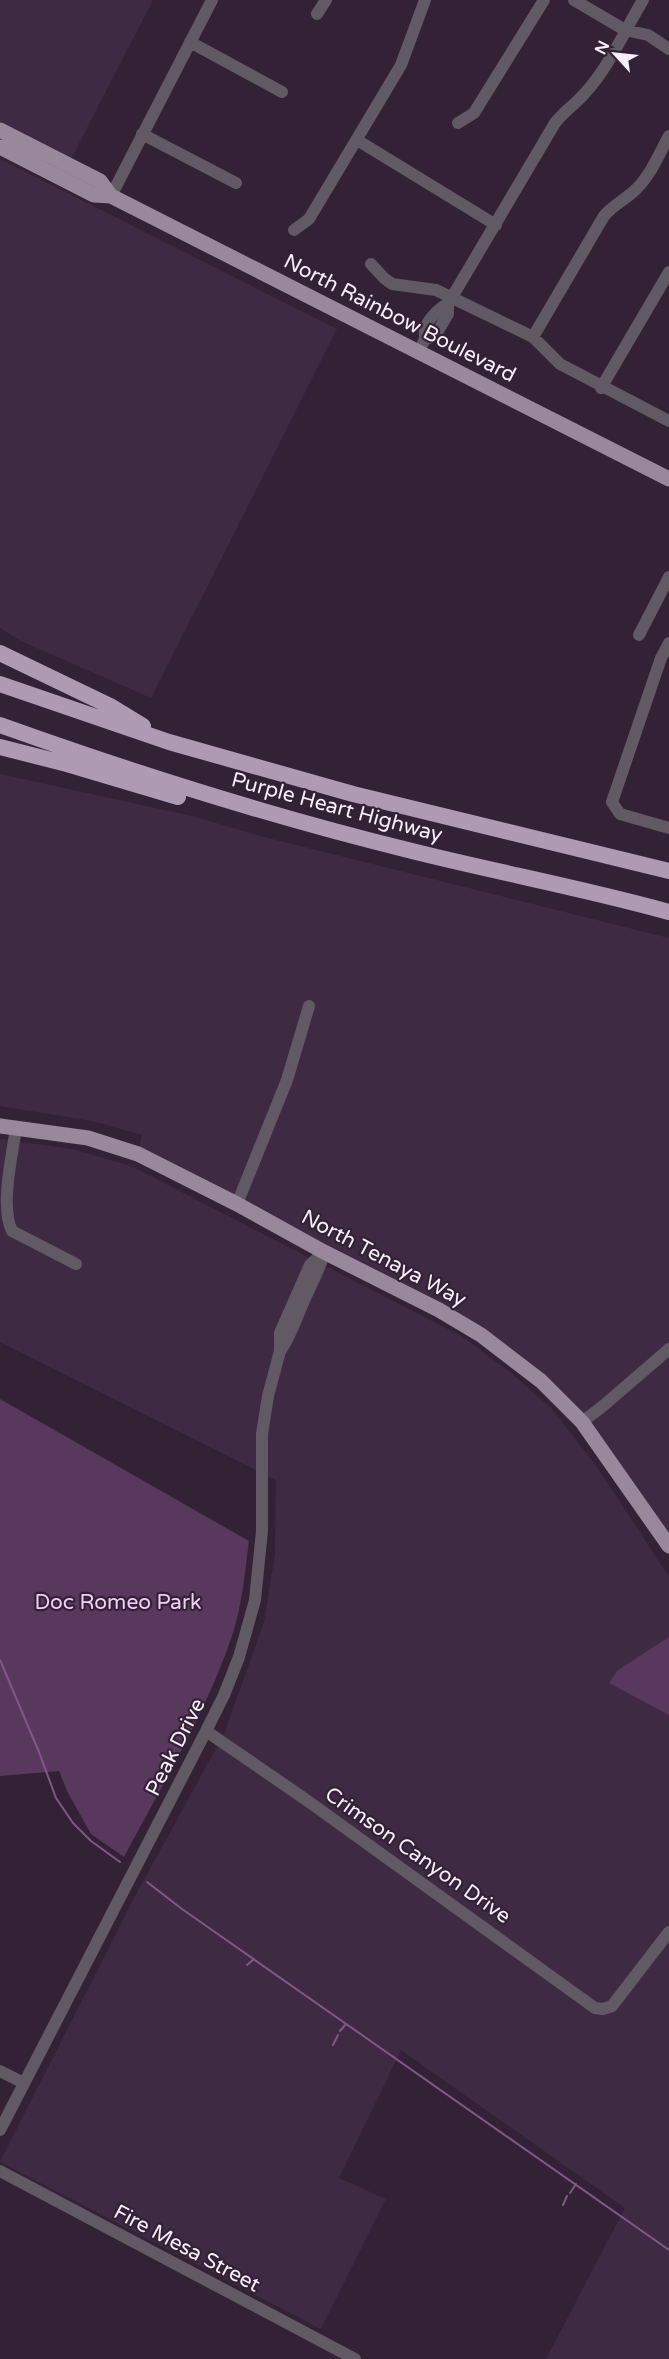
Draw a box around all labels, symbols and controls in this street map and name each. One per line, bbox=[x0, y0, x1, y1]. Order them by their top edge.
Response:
north arrow bbox=[585, 24, 645, 84]
text: N bbox=[591, 37, 614, 58]
street label: North Rainbow Boulevard bbox=[280, 249, 520, 388]
street label: Purple Heart Highway bbox=[229, 767, 445, 848]
street label: North Tenaya Way bbox=[297, 1204, 470, 1312]
park label: Doc Romeo Park bbox=[35, 1590, 201, 1615]
street label: Peak Drive bbox=[140, 1694, 211, 1800]
street label: Crimson Canyon Drive bbox=[320, 1782, 515, 1929]
street label: Fire Mesa Street bbox=[109, 2199, 264, 2298]

